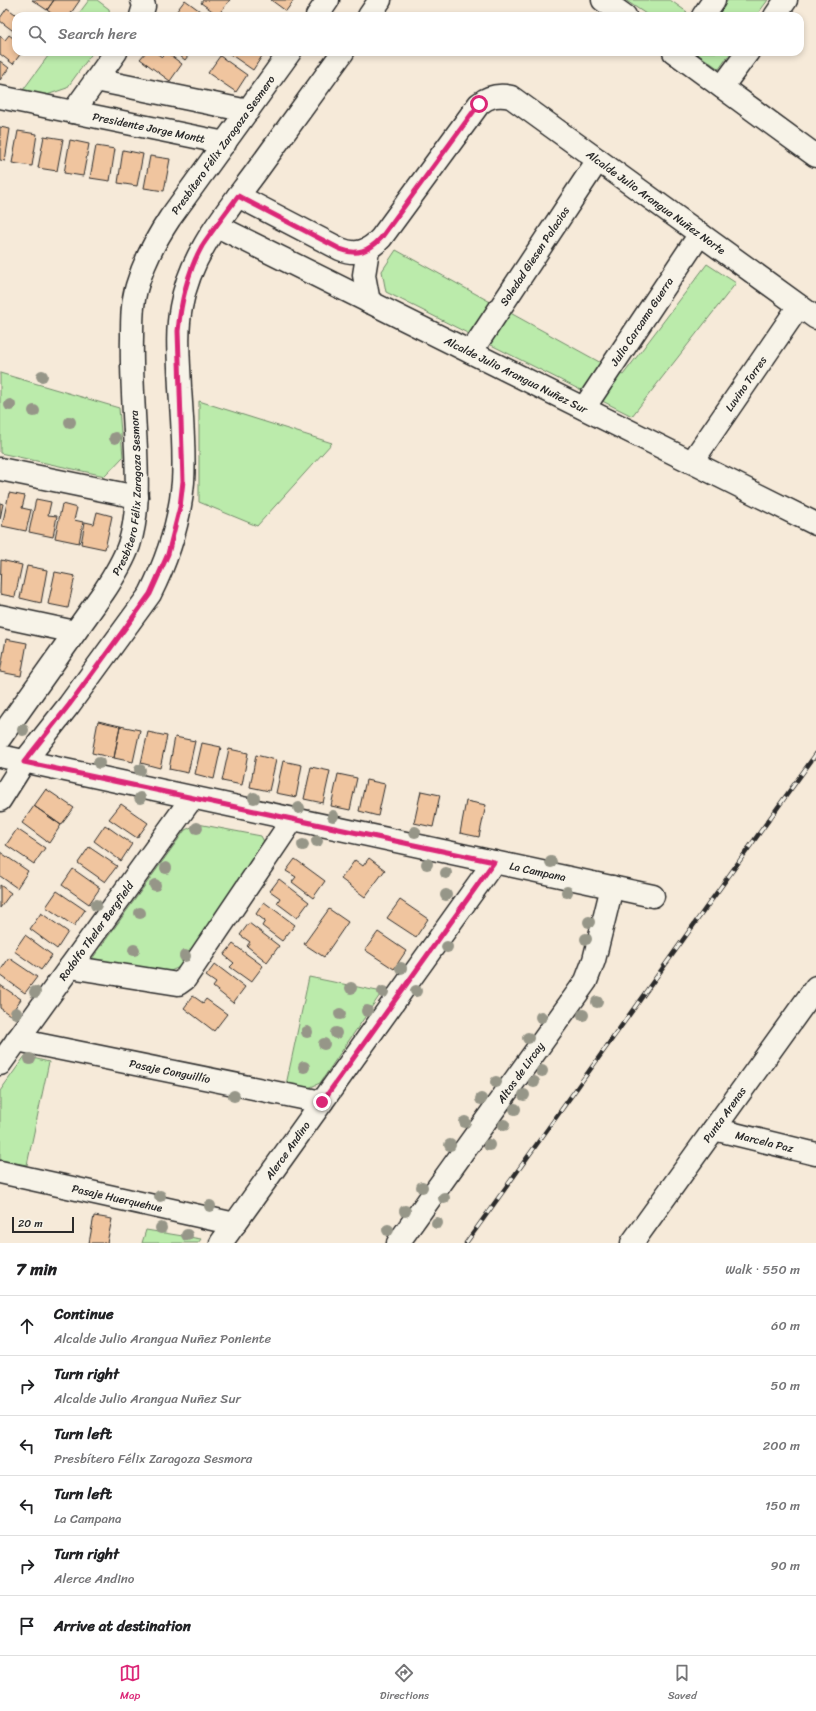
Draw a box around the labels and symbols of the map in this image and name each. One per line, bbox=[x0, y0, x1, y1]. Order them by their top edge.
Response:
street label: Presbítero Félix Zaragoza Sesmero bbox=[166, 71, 280, 219]
route start bbox=[470, 95, 488, 113]
street label: Presidente Jorge Montt bbox=[91, 107, 207, 148]
street label: Alcalde Julio Arangua Nuñez Norte bbox=[581, 144, 730, 260]
street label: Soledad Giesen Palacios bbox=[494, 202, 575, 310]
street label: Julio Carcamo Guerra bbox=[605, 273, 679, 371]
street label: Alcalde Julio Arangua Nuñez Sur bbox=[440, 331, 592, 419]
street label: Luvino Torres bbox=[720, 351, 772, 415]
street label: Presbítero Félix Zaragoza Sesmora bbox=[107, 409, 146, 579]
street label: La Campana bbox=[508, 856, 568, 887]
street label: Rodolfo Theler Bergfield bbox=[54, 876, 139, 985]
street label: Altos de Lircay bbox=[491, 1037, 549, 1108]
street label: Pasaje Conguillío bbox=[128, 1054, 213, 1089]
street label: Punta Arenas bbox=[697, 1082, 752, 1147]
route end bbox=[313, 1093, 331, 1111]
street label: Alerce Andino bbox=[259, 1117, 315, 1184]
street label: Marcela Paz bbox=[734, 1125, 796, 1158]
street label: Pasaje Huerquehue bbox=[70, 1179, 165, 1217]
scale bar bbox=[12, 1215, 74, 1234]

